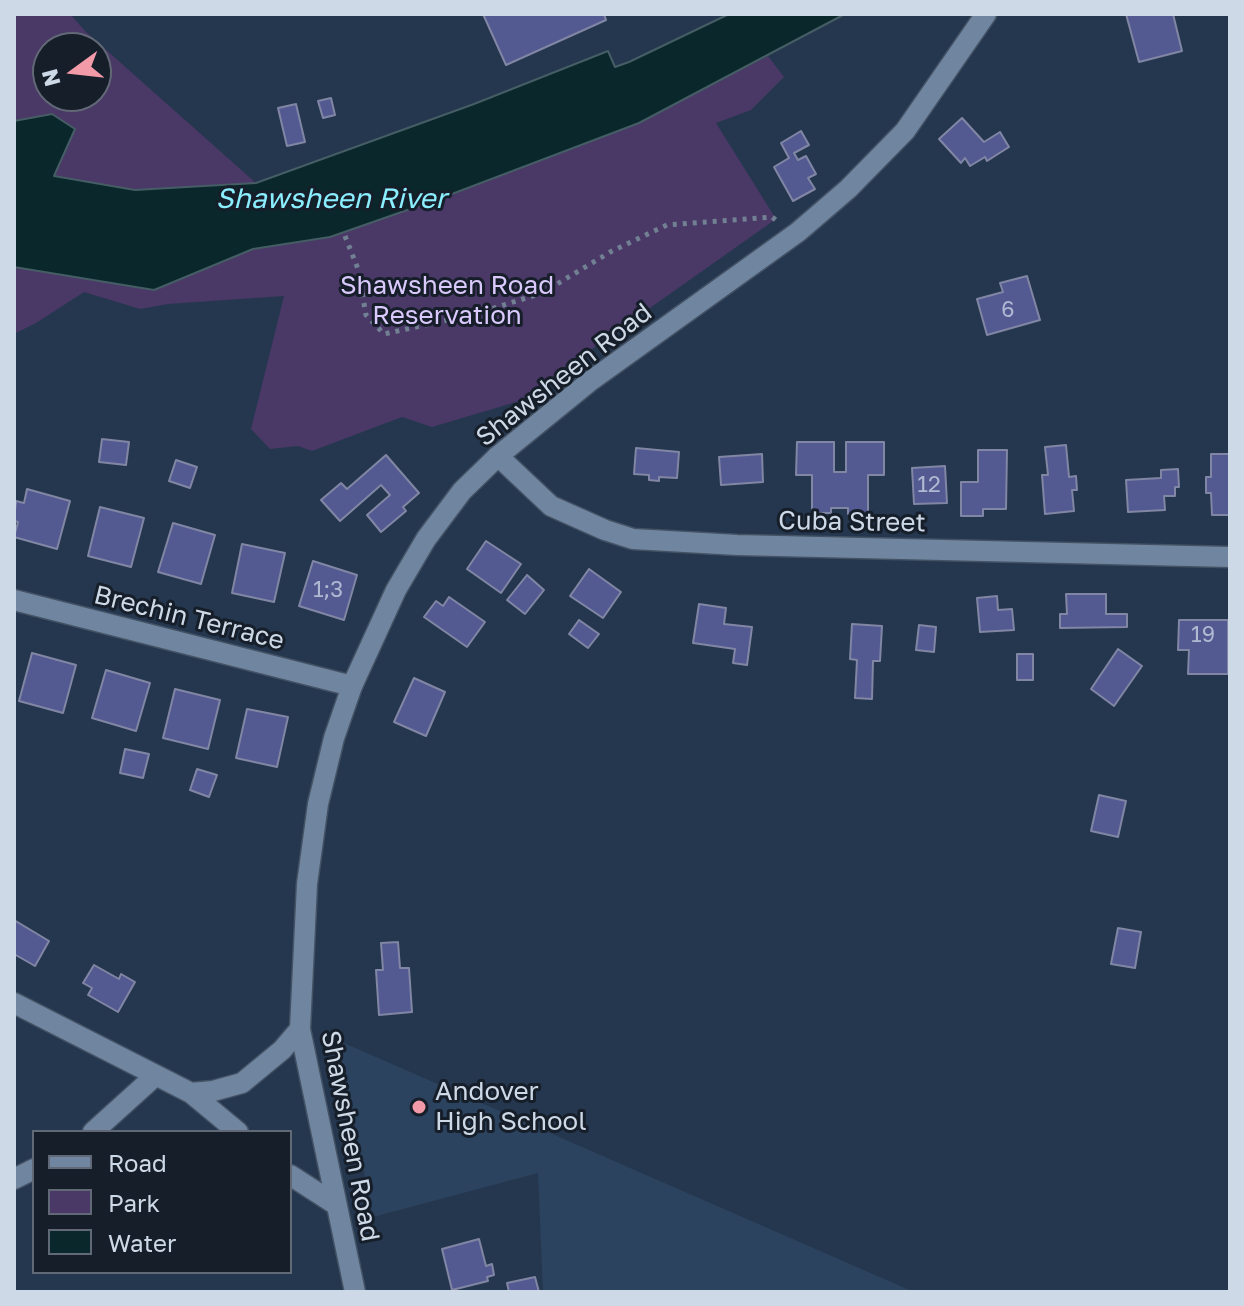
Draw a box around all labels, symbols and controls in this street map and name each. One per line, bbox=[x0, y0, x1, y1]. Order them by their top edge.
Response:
north arrow bbox=[32, 32, 112, 112]
text: N bbox=[35, 66, 65, 89]
water label: Shawsheen River bbox=[216, 182, 446, 216]
park label: Shawsheen Road Reservation bbox=[340, 270, 554, 332]
street label: Shawsheen Road bbox=[470, 297, 658, 453]
house number: 6 bbox=[1001, 297, 1015, 323]
house number: 12 bbox=[917, 472, 941, 498]
street label: Cuba Street bbox=[778, 505, 926, 539]
house number: 1;3 bbox=[313, 577, 343, 603]
street label: Brechin Terrace bbox=[91, 579, 287, 657]
house number: 19 bbox=[1191, 622, 1215, 648]
street label: Shawsheen Road bbox=[314, 1028, 386, 1244]
place label: Andover High School bbox=[435, 1076, 587, 1138]
marker: Andover High School bbox=[410, 1098, 428, 1116]
legend bbox=[32, 1130, 292, 1274]
text: Road bbox=[108, 1148, 167, 1177]
text: Park bbox=[108, 1188, 160, 1217]
text: Water bbox=[108, 1228, 176, 1257]

